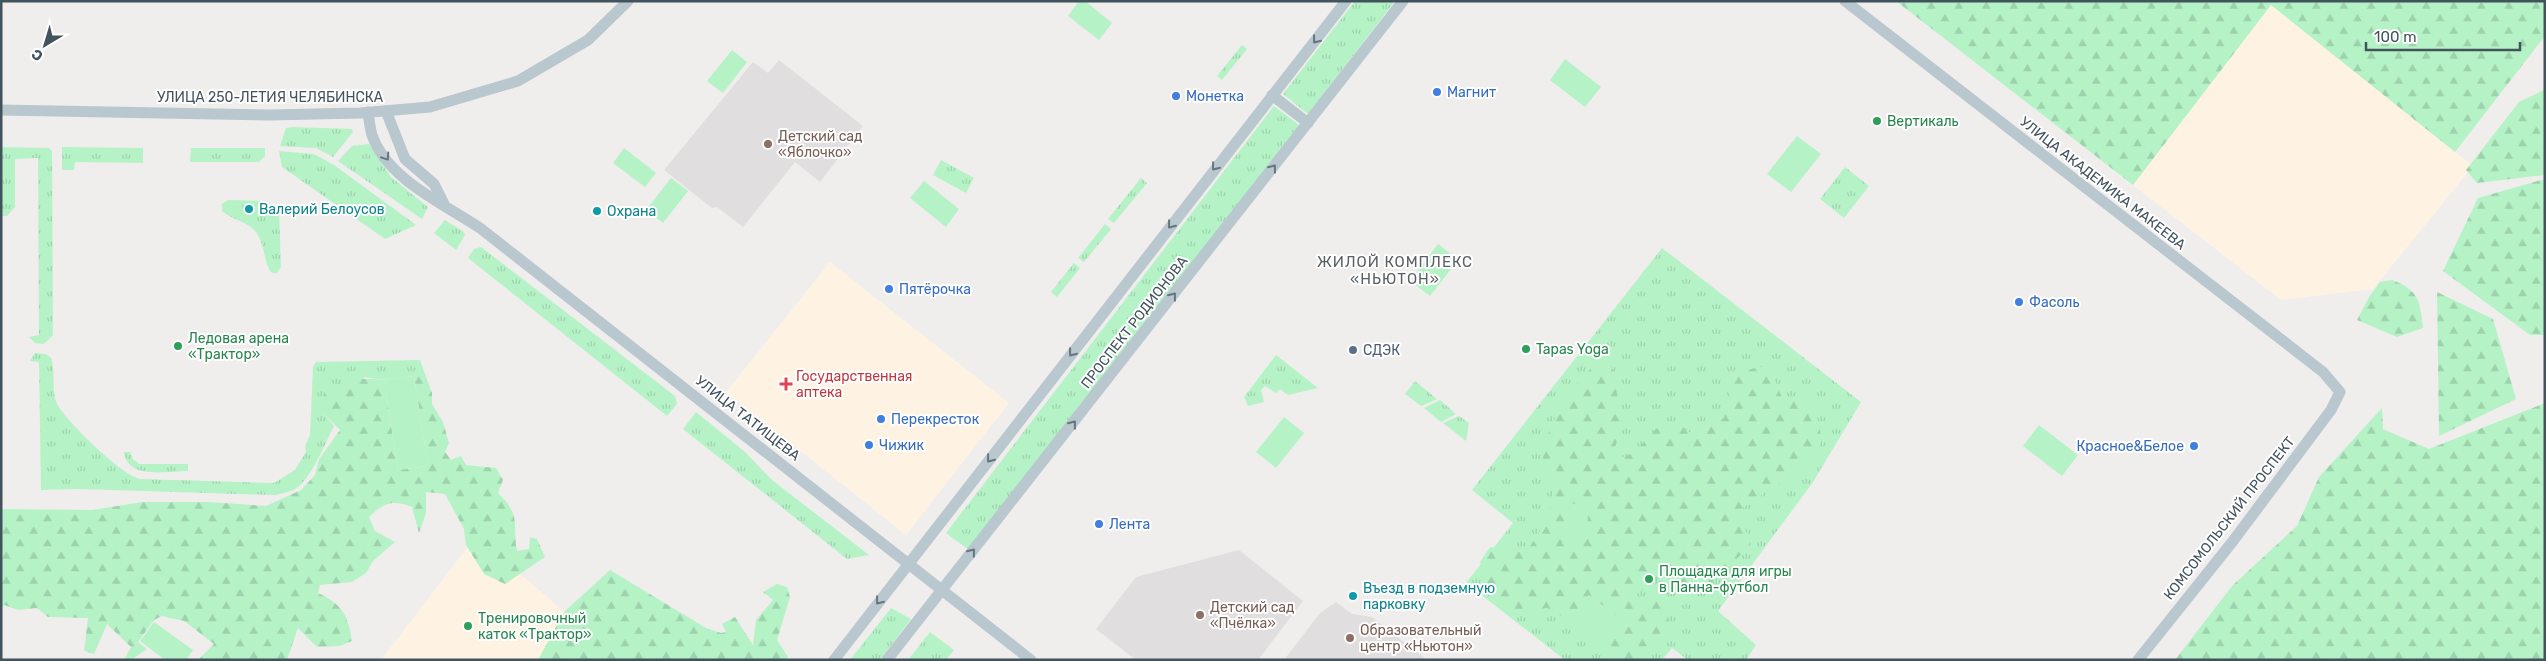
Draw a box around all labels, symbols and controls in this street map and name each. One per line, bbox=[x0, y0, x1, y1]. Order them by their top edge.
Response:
north arrow bbox=[20, 20, 70, 70]
scale bar bbox=[2366, 20, 2520, 52]
text: 100 m bbox=[2374, 28, 2416, 46]
one-way arrow bbox=[1313, 34, 1321, 43]
text: С bbox=[28, 45, 46, 65]
place label: Магнит bbox=[1447, 84, 1496, 101]
marker: Магнит bbox=[1431, 86, 1443, 98]
place label: Монетка bbox=[1186, 88, 1244, 105]
street label: УЛИЦА 250-ЛЕТИЯ ЧЕЛЯБИНСКА bbox=[157, 89, 384, 106]
marker: Монетка bbox=[1170, 90, 1182, 102]
place label: Вертикаль bbox=[1887, 113, 1959, 130]
street label: УЛИЦА АКАДЕМИКА МАКЕЕВА bbox=[2016, 113, 2189, 254]
marker: Вертикаль bbox=[1871, 115, 1883, 127]
place label: Детский сад «Яблочко» bbox=[778, 128, 863, 161]
marker: Детский сад «Яблочко» bbox=[762, 138, 774, 150]
one-way arrow bbox=[380, 151, 389, 160]
one-way arrow bbox=[1212, 162, 1221, 171]
one-way arrow bbox=[1267, 165, 1275, 174]
place label: Валерий Белоусов bbox=[259, 201, 385, 218]
marker: Валерий Белоусов bbox=[243, 203, 255, 215]
place label: Охрана bbox=[607, 203, 656, 220]
marker: Охрана bbox=[591, 205, 603, 217]
one-way arrow bbox=[1168, 219, 1177, 229]
street label: ПРОСПЕКТ РОДИОНОВА bbox=[1077, 252, 1192, 392]
district label: ЖИЛОЙ КОМПЛЕКС «НЬЮТОН» bbox=[1317, 253, 1473, 288]
place label: Пятёрочка bbox=[899, 281, 971, 298]
marker: Пятёрочка bbox=[883, 283, 895, 295]
one-way arrow bbox=[1167, 293, 1175, 302]
place label: Фасоль bbox=[2029, 294, 2079, 311]
marker: Фасоль bbox=[2013, 296, 2025, 308]
place label: Ледовая арена «Трактор» bbox=[188, 330, 289, 363]
marker: Ледовая арена «Трактор» bbox=[172, 340, 184, 352]
place label: Tapas Yoga bbox=[1536, 341, 1609, 358]
place label: СДЭК bbox=[1363, 342, 1400, 359]
marker: Tapas Yoga bbox=[1520, 343, 1532, 355]
marker: СДЭК bbox=[1347, 344, 1359, 356]
one-way arrow bbox=[1069, 347, 1077, 356]
place label: Государственная аптека bbox=[796, 368, 913, 401]
street label: УЛИЦА ТАТИЩЕВА bbox=[692, 372, 804, 465]
marker: Государственная аптека bbox=[780, 378, 792, 390]
place label: Перекресток bbox=[891, 411, 980, 428]
marker: Перекресток bbox=[875, 413, 887, 425]
one-way arrow bbox=[1067, 421, 1076, 430]
street label: КОМСОМОЛЬСКИЙ ПРОСПЕКТ bbox=[2160, 433, 2298, 603]
place label: Чижик bbox=[879, 437, 924, 454]
place label: Красное&Белое bbox=[2076, 438, 2184, 455]
marker: Чижик bbox=[863, 439, 875, 451]
marker: Красное&Белое bbox=[2188, 440, 2200, 452]
one-way arrow bbox=[987, 453, 995, 462]
place label: Лента bbox=[1109, 516, 1150, 533]
marker: Лента bbox=[1093, 518, 1105, 530]
one-way arrow bbox=[967, 549, 975, 558]
place label: Площадка для игры в Панна-футбол bbox=[1659, 563, 1792, 596]
marker: Площадка для игры в Панна-футбол bbox=[1643, 573, 1655, 585]
place label: Въезд в подземную парковку bbox=[1363, 580, 1495, 613]
marker: Въезд в подземную парковку bbox=[1347, 590, 1359, 602]
one-way arrow bbox=[876, 595, 885, 605]
place label: Детский сад «Пчёлка» bbox=[1210, 599, 1295, 632]
marker: Детский сад «Пчёлка» bbox=[1194, 609, 1206, 621]
place label: Тренировочный каток «Трактор» bbox=[478, 610, 592, 643]
marker: Тренировочный каток «Трактор» bbox=[462, 620, 474, 632]
place label: Образовательный центр «Ньютон» bbox=[1360, 622, 1482, 655]
marker: Образовательный центр «Ньютон» bbox=[1344, 632, 1356, 644]

